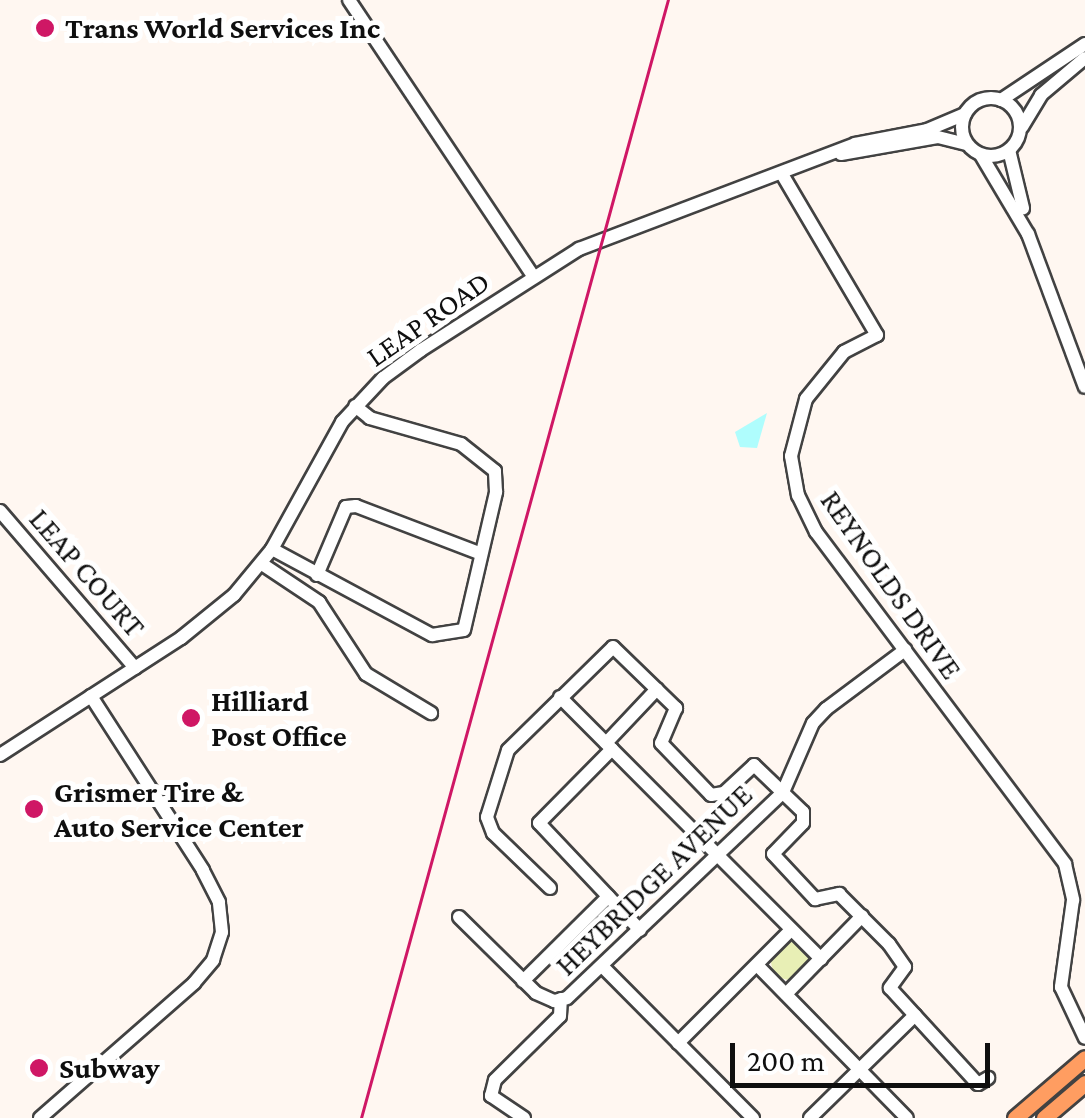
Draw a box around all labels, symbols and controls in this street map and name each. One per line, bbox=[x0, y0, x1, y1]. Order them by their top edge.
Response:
place label: Trans World Services Inc bbox=[65, 10, 380, 46]
marker: Trans World Services Inc bbox=[34, 17, 56, 39]
street label: LEAP ROAD bbox=[359, 263, 497, 375]
street label: REYNOLDS DRIVE bbox=[813, 484, 969, 686]
street label: LEAP COURT bbox=[21, 501, 153, 645]
place label: Hilliard Post Office bbox=[211, 683, 347, 754]
marker: Hilliard Post Office bbox=[180, 707, 202, 729]
place label: Grismer Tire & Auto Service Center bbox=[54, 774, 304, 844]
street label: HEYBRIDGE AVENUE bbox=[548, 777, 760, 983]
marker: Grismer Tire & Auto Service Center bbox=[23, 798, 45, 820]
scale bar bbox=[735, 1023, 995, 1085]
text: 200 m bbox=[747, 1044, 825, 1077]
place label: Subway bbox=[59, 1050, 160, 1086]
marker: Subway bbox=[28, 1057, 50, 1079]

